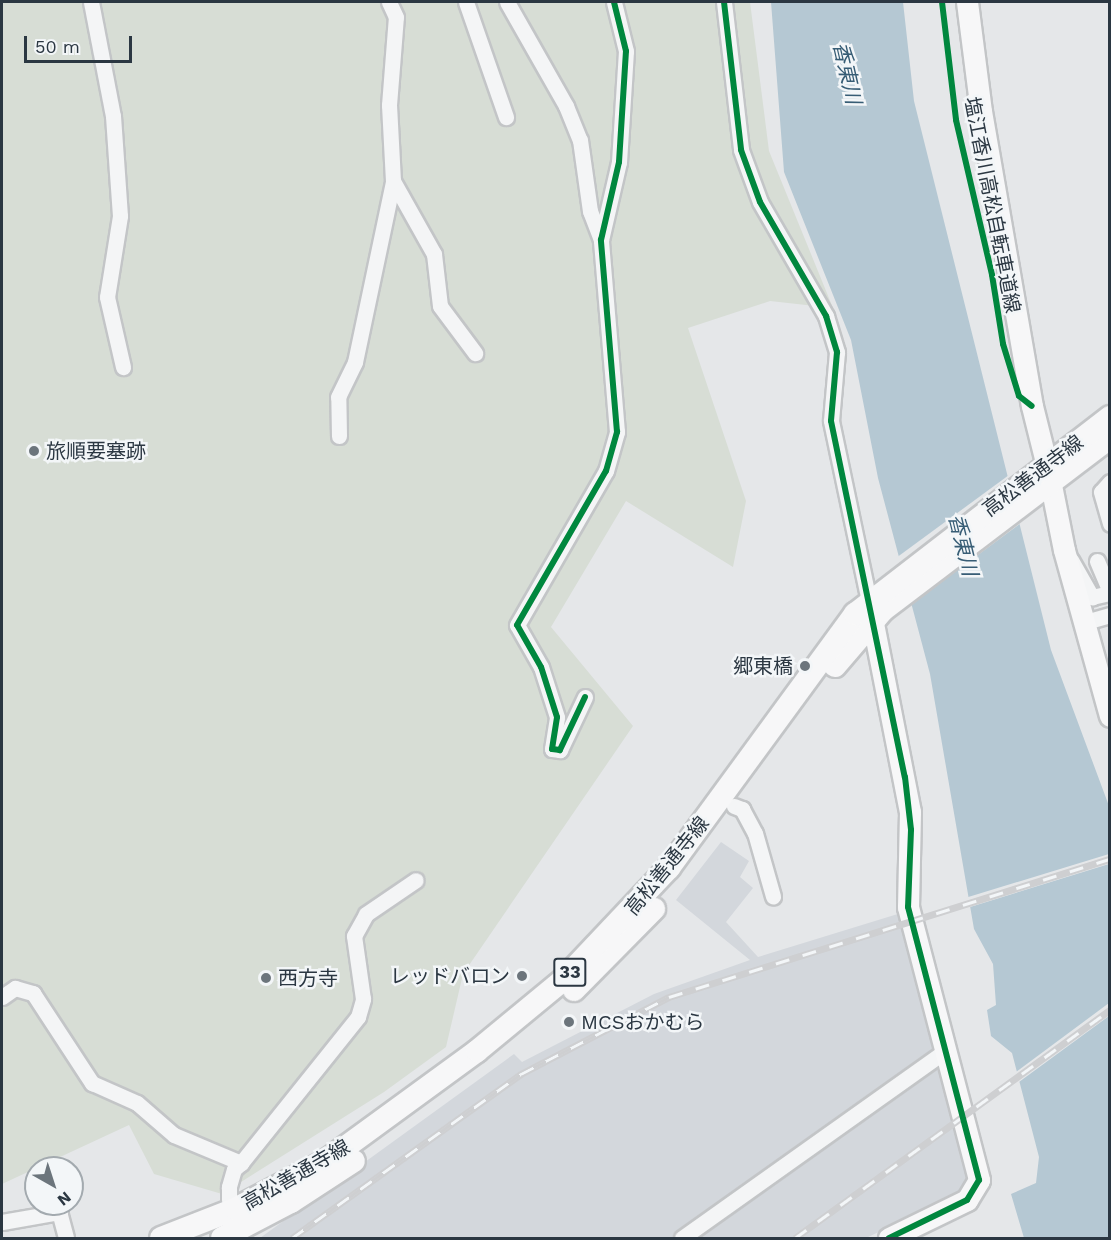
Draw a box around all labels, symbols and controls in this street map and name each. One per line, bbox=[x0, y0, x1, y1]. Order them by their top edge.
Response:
scale bar bbox=[27, 24, 135, 62]
text: 50 m bbox=[35, 36, 80, 57]
water label: 香東川 bbox=[828, 39, 866, 107]
street label: 塩江香川高松自転車道線 bbox=[959, 95, 1025, 315]
street label: 高松善通寺線 bbox=[978, 430, 1088, 522]
place label: 旅順要塞跡 bbox=[46, 439, 146, 463]
marker: 旅順要塞跡 bbox=[27, 444, 41, 458]
water label: 香東川 bbox=[943, 511, 983, 579]
place label: 郷東橋 bbox=[733, 654, 793, 678]
marker: 郷東橋 bbox=[798, 659, 812, 673]
street label: 高松善通寺線 bbox=[620, 812, 714, 920]
road number: 33 bbox=[552, 957, 588, 987]
place label: レッドバロン bbox=[390, 964, 510, 988]
place label: 西方寺 bbox=[278, 966, 338, 990]
marker: レッドバロン bbox=[515, 969, 529, 983]
marker: 西方寺 bbox=[259, 971, 273, 985]
place label: MCSおかむら bbox=[581, 1010, 705, 1034]
marker: MCSおかむら bbox=[562, 1015, 576, 1029]
street label: 高松善通寺線 bbox=[238, 1135, 354, 1215]
north arrow bbox=[24, 1156, 84, 1216]
text: N bbox=[54, 1188, 75, 1210]

